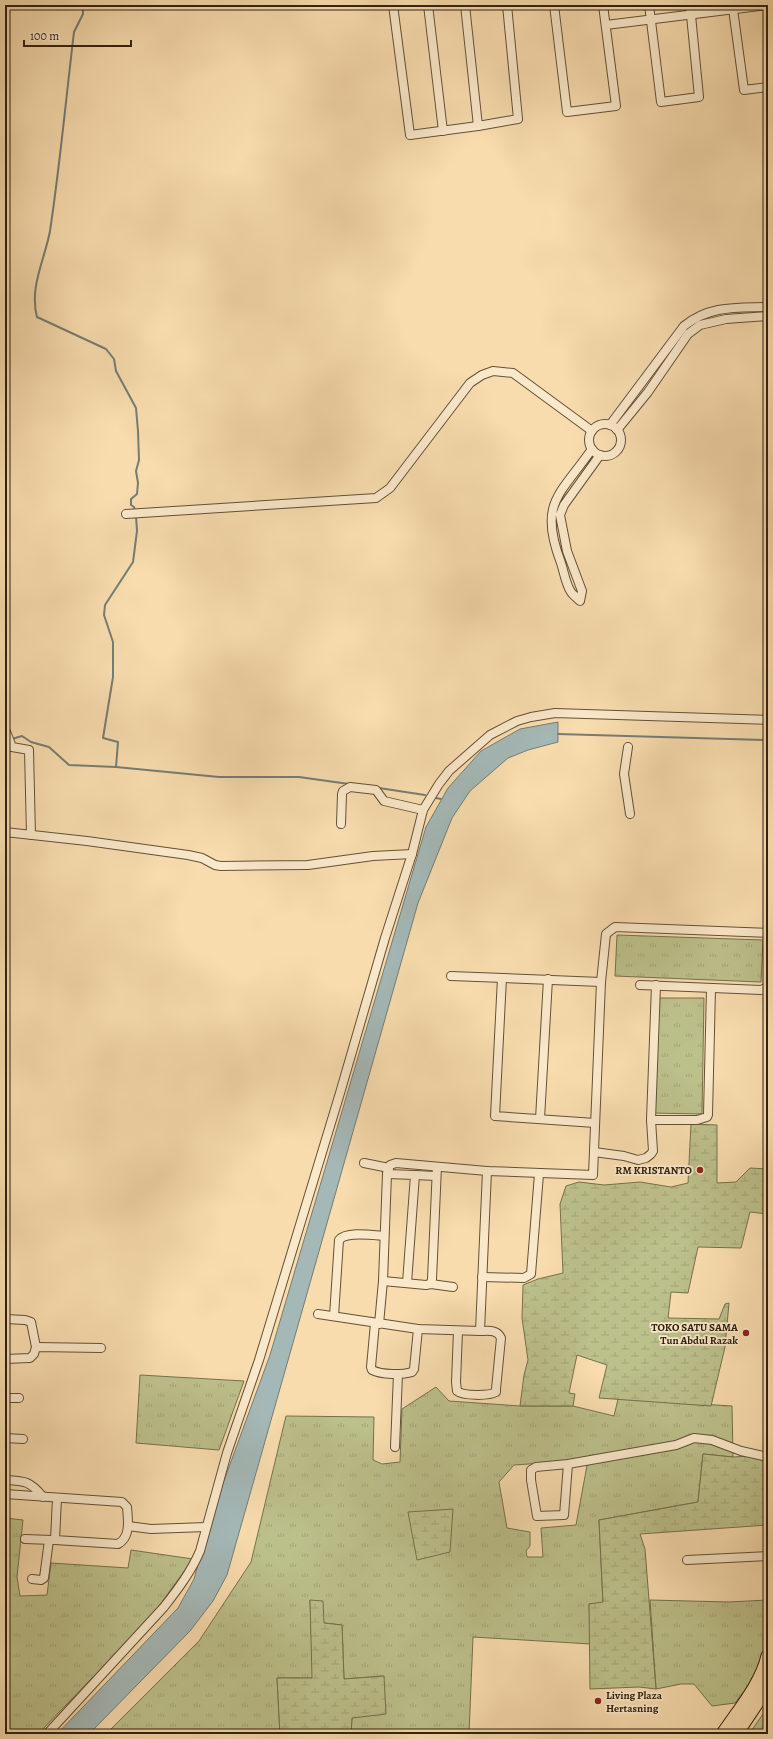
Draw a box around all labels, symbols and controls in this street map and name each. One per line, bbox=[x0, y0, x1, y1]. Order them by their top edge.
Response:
scale bar bbox=[24, 22, 131, 48]
text: 100 m bbox=[30, 28, 59, 44]
place label: RM KRISTANTO bbox=[615, 1163, 693, 1178]
marker: RM KRISTANTO bbox=[695, 1165, 705, 1175]
place label: TOKO SATU SAMA Tun Abdul Razak bbox=[651, 1320, 738, 1348]
marker: TOKO SATU SAMA Tun Abdul Razak bbox=[741, 1328, 751, 1338]
place label: Living Plaza Hertasning bbox=[606, 1688, 663, 1716]
marker: Living Plaza Hertasning bbox=[593, 1696, 603, 1706]

